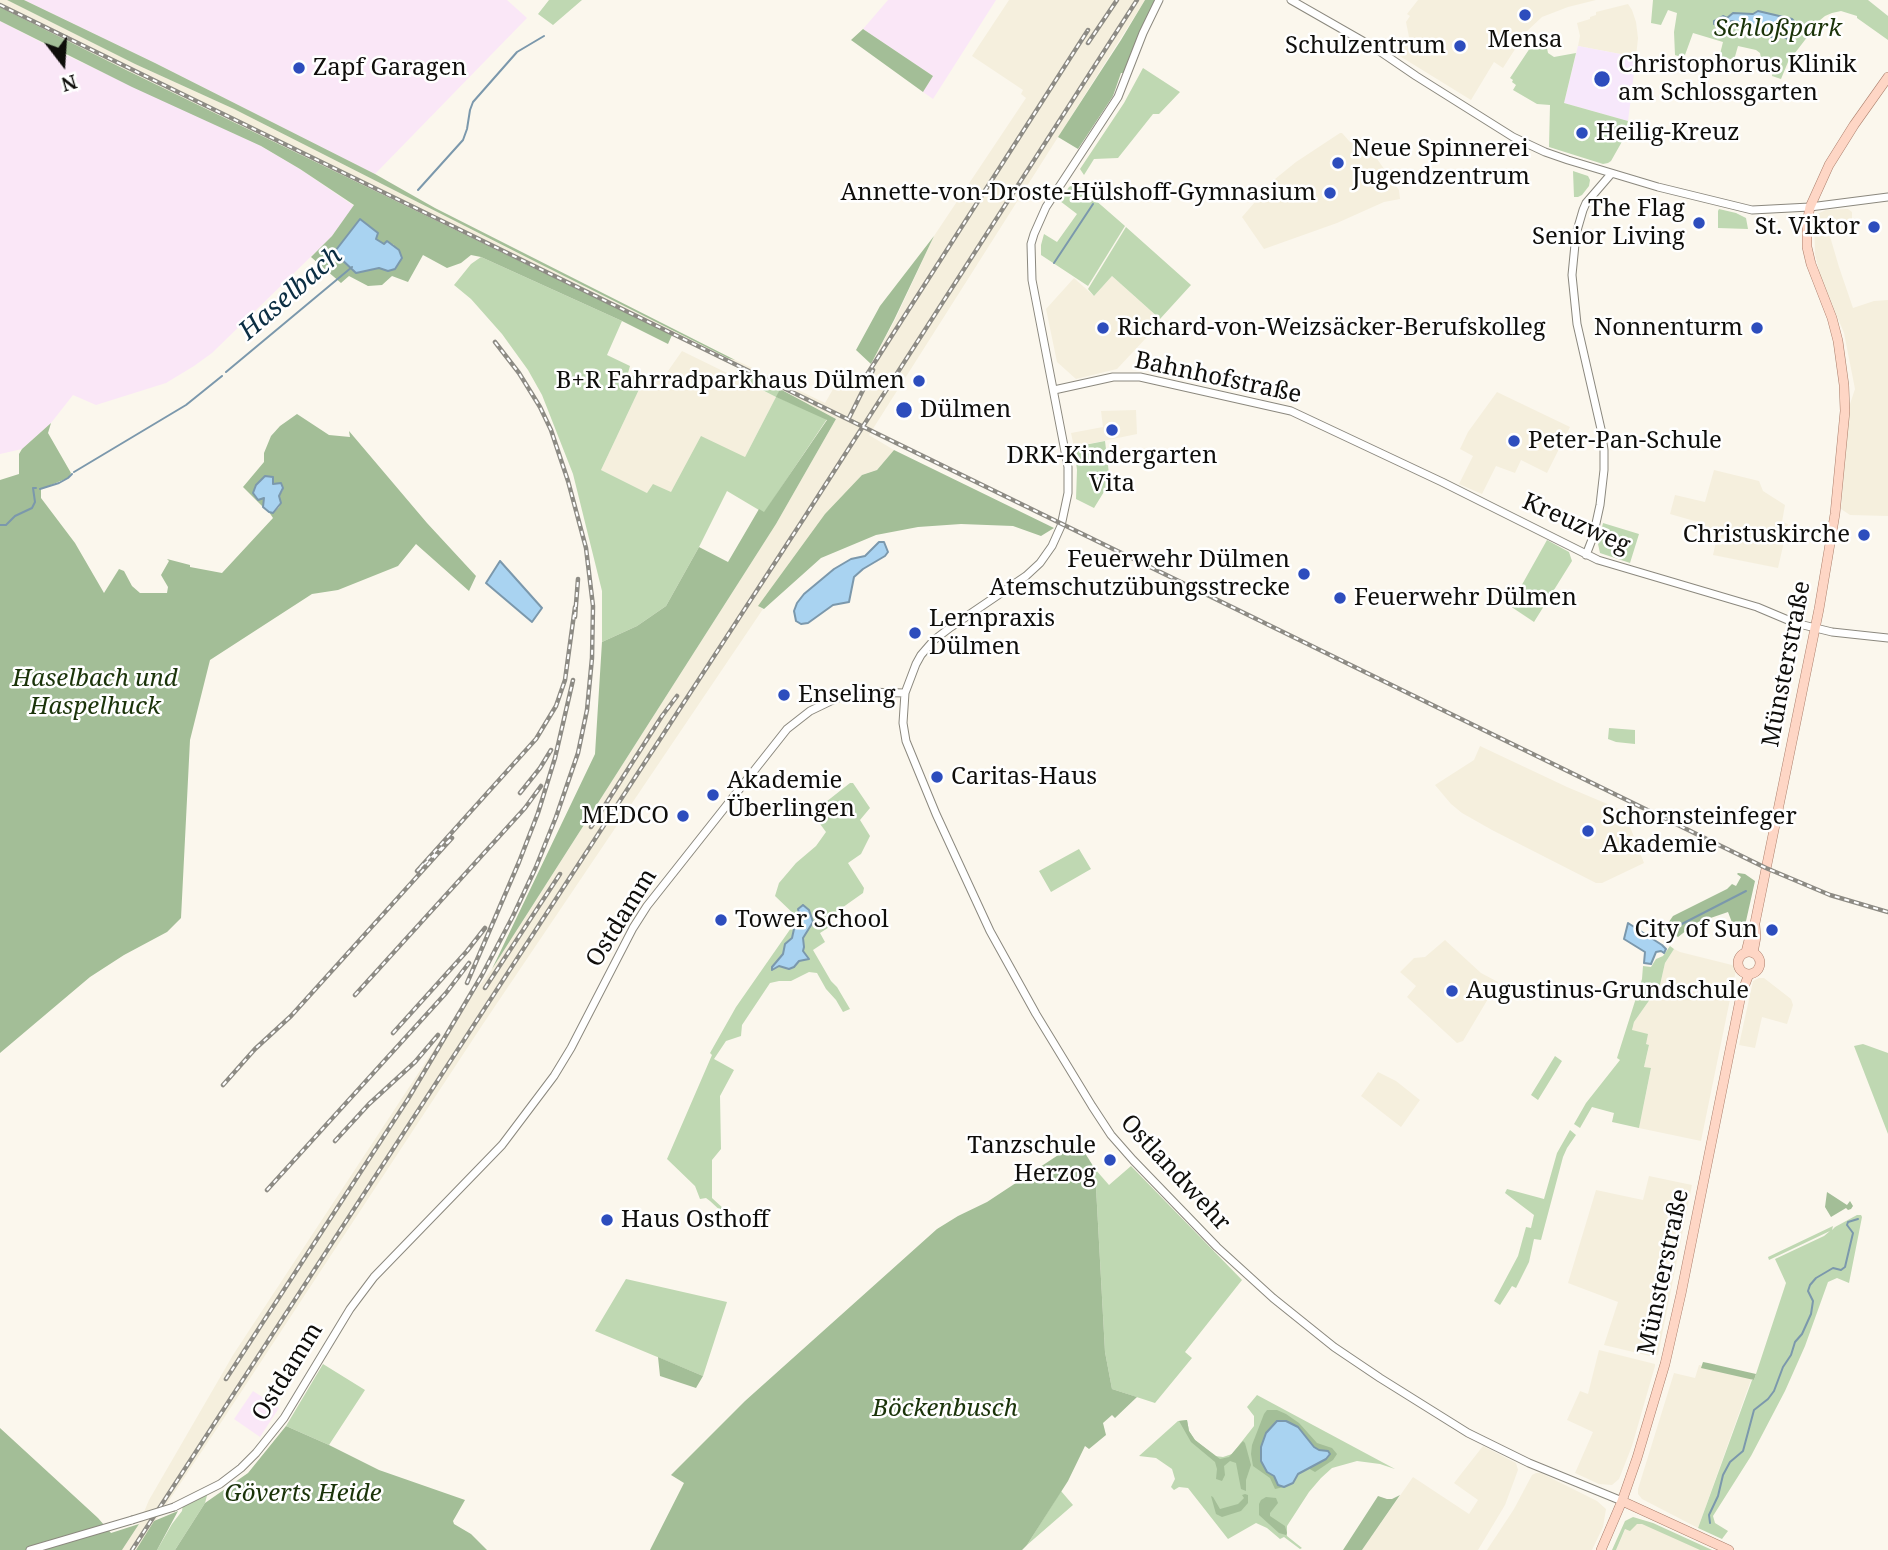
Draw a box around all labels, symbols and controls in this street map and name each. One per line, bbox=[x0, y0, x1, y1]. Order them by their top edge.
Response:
marker: Mensa bbox=[1517, 7, 1533, 23]
park label: Schloßpark bbox=[1714, 15, 1842, 43]
place label: Mensa bbox=[1487, 26, 1563, 54]
north arrow bbox=[28, 28, 98, 98]
place label: Schulzentrum bbox=[1285, 32, 1446, 60]
marker: Schulzentrum bbox=[1452, 38, 1468, 54]
place label: Christophorus Klinik am Schlossgarten bbox=[1618, 51, 1857, 107]
place label: Zapf Garagen bbox=[313, 54, 467, 82]
marker: Zapf Garagen bbox=[291, 60, 307, 76]
text: N bbox=[58, 68, 80, 98]
marker: Christophorus Klinik am Schlossgarten bbox=[1592, 69, 1612, 89]
place label: Heilig-Kreuz bbox=[1596, 119, 1739, 147]
marker: Heilig-Kreuz bbox=[1574, 125, 1590, 141]
place label: Neue Spinnerei Jugendzentrum bbox=[1352, 135, 1530, 191]
marker: Neue Spinnerei Jugendzentrum bbox=[1330, 155, 1346, 171]
place label: Annette-von-Droste-Hülshoff-Gymnasium bbox=[840, 179, 1316, 207]
marker: Annette-von-Droste-Hülshoff-Gymnasium bbox=[1322, 185, 1338, 201]
place label: The Flag Senior Living bbox=[1532, 195, 1685, 251]
place label: St. Viktor bbox=[1755, 213, 1860, 241]
marker: The Flag Senior Living bbox=[1691, 215, 1707, 231]
marker: St. Viktor bbox=[1866, 219, 1882, 235]
water label: Haselbach bbox=[233, 241, 349, 347]
place label: Richard-von-Weizsäcker-Berufskolleg bbox=[1117, 314, 1546, 342]
place label: Nonnenturm bbox=[1594, 314, 1743, 342]
marker: Richard-von-Weizsäcker-Berufskolleg bbox=[1095, 320, 1111, 336]
marker: Nonnenturm bbox=[1749, 320, 1765, 336]
street label: Bahnhofstraße bbox=[1132, 346, 1304, 410]
place label: B+R Fahrradparkhaus Dülmen bbox=[556, 367, 905, 395]
marker: B+R Fahrradparkhaus Dülmen bbox=[911, 373, 927, 389]
place label: Dülmen bbox=[920, 396, 1011, 424]
marker: Dülmen bbox=[894, 400, 914, 420]
marker: DRK-Kindergarten Vita bbox=[1104, 422, 1120, 438]
place label: Peter-Pan-Schule bbox=[1528, 427, 1722, 455]
marker: Peter-Pan-Schule bbox=[1506, 433, 1522, 449]
place label: DRK-Kindergarten Vita bbox=[1007, 442, 1217, 498]
street label: Kreuzweg bbox=[1518, 487, 1634, 561]
place label: Christuskirche bbox=[1683, 521, 1850, 549]
marker: Christuskirche bbox=[1856, 527, 1872, 543]
place label: Feuerwehr Dülmen Atemschutzübungsstrecke bbox=[989, 546, 1290, 602]
marker: Feuerwehr Dülmen Atemschutzübungsstrecke bbox=[1296, 566, 1312, 582]
street label: Münsterstraße bbox=[1757, 578, 1817, 750]
place label: Feuerwehr Dülmen bbox=[1354, 584, 1577, 612]
marker: Feuerwehr Dülmen bbox=[1332, 590, 1348, 606]
place label: Lernpraxis Dülmen bbox=[929, 605, 1055, 661]
marker: Lernpraxis Dülmen bbox=[907, 625, 923, 641]
park label: Haselbach und Haspelhuck bbox=[12, 665, 178, 721]
place label: Enseling bbox=[798, 681, 896, 709]
marker: Enseling bbox=[776, 687, 792, 703]
place label: Caritas-Haus bbox=[951, 763, 1097, 791]
place label: Akademie Überlingen bbox=[727, 767, 855, 823]
marker: Caritas-Haus bbox=[929, 769, 945, 785]
marker: Akademie Überlingen bbox=[705, 787, 721, 803]
place label: MEDCO bbox=[582, 802, 669, 830]
place label: Schornsteinfeger Akademie bbox=[1602, 803, 1797, 859]
marker: MEDCO bbox=[675, 808, 691, 824]
marker: Schornsteinfeger Akademie bbox=[1580, 823, 1596, 839]
street label: Ostdamm bbox=[580, 863, 664, 973]
place label: Tower School bbox=[735, 906, 889, 934]
marker: Tower School bbox=[713, 912, 729, 928]
place label: City of Sun bbox=[1635, 916, 1758, 944]
marker: City of Sun bbox=[1764, 922, 1780, 938]
place label: Augustinus-Grundschule bbox=[1466, 977, 1749, 1005]
marker: Augustinus-Grundschule bbox=[1444, 983, 1460, 999]
street label: Ostlandwehr bbox=[1114, 1109, 1236, 1237]
place label: Tanzschule Herzog bbox=[967, 1132, 1096, 1188]
marker: Tanzschule Herzog bbox=[1102, 1152, 1118, 1168]
street label: Münsterstraße bbox=[1632, 1187, 1696, 1357]
place label: Haus Osthoff bbox=[621, 1206, 769, 1234]
marker: Haus Osthoff bbox=[599, 1212, 615, 1228]
street label: Ostdamm bbox=[246, 1317, 330, 1427]
park label: Böckenbusch bbox=[872, 1395, 1018, 1423]
park label: Göverts Heide bbox=[225, 1480, 381, 1508]

